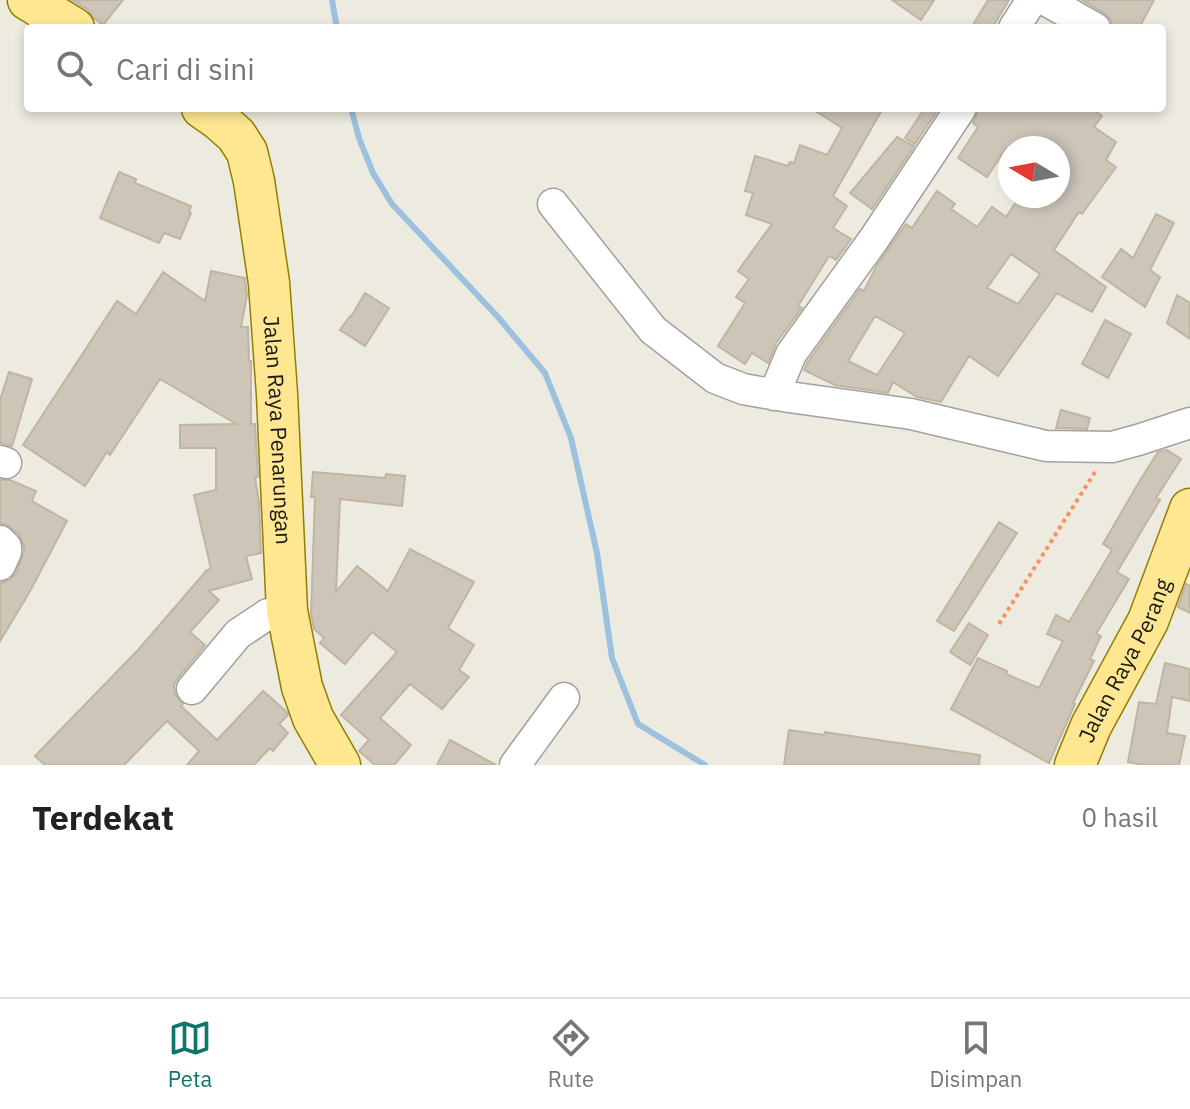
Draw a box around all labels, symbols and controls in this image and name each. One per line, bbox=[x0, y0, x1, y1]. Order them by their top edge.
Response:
search box bbox=[24, 24, 1166, 112]
icon: search bbox=[52, 46, 96, 90]
text: Cari di sini bbox=[116, 49, 255, 88]
north arrow bbox=[998, 136, 1070, 208]
street label: Jalan Raya Penarungan bbox=[257, 314, 299, 545]
street label: Jalan Raya Perang bbox=[1071, 574, 1177, 746]
text: Terdekat bbox=[32, 795, 174, 839]
text: 0 hasil bbox=[1081, 800, 1158, 834]
tab: Peta bbox=[168, 1016, 212, 1093]
tab: Rute bbox=[548, 1016, 594, 1093]
tab: Disimpan bbox=[930, 1016, 1022, 1093]

